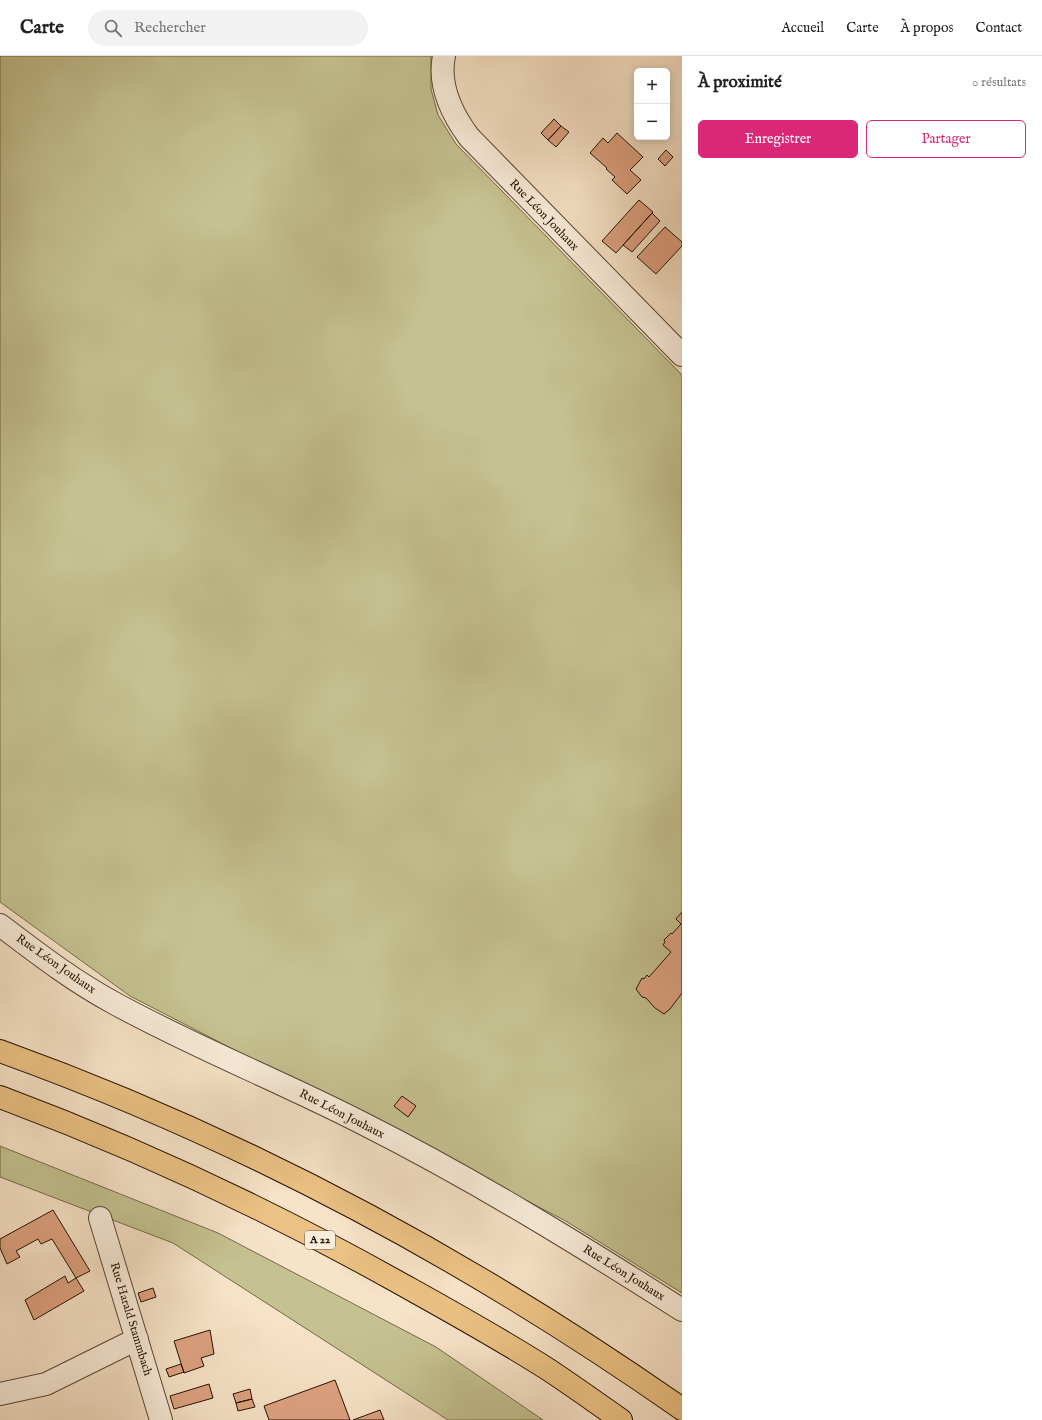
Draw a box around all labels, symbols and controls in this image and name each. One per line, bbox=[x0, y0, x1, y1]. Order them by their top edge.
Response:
search box bbox=[88, 10, 368, 46]
text: Carte bbox=[20, 16, 64, 40]
icon: search bbox=[102, 17, 124, 39]
text: Rechercher bbox=[134, 18, 206, 37]
text: Accueil bbox=[781, 19, 824, 37]
text: Carte bbox=[846, 19, 879, 37]
text: À propos bbox=[901, 19, 953, 37]
text: Contact bbox=[975, 19, 1022, 37]
map controls bbox=[634, 68, 670, 140]
button: + bbox=[634, 68, 670, 104]
text: À proximité bbox=[698, 72, 782, 93]
text: 0 résultats bbox=[972, 74, 1026, 91]
button: − bbox=[634, 104, 670, 140]
button: Enregistrer bbox=[698, 120, 858, 158]
button: Partager bbox=[866, 120, 1026, 158]
street label: Rue Léon Jouhaux bbox=[505, 176, 582, 255]
street label: Rue Léon Jouhaux bbox=[13, 931, 99, 998]
street label: Rue Léon Jouhaux bbox=[296, 1086, 387, 1143]
road number: A 22 bbox=[305, 1231, 335, 1249]
street label: Rue Léon Jouhaux bbox=[580, 1242, 668, 1305]
street label: Rue Harald Stammbach bbox=[107, 1260, 156, 1378]

